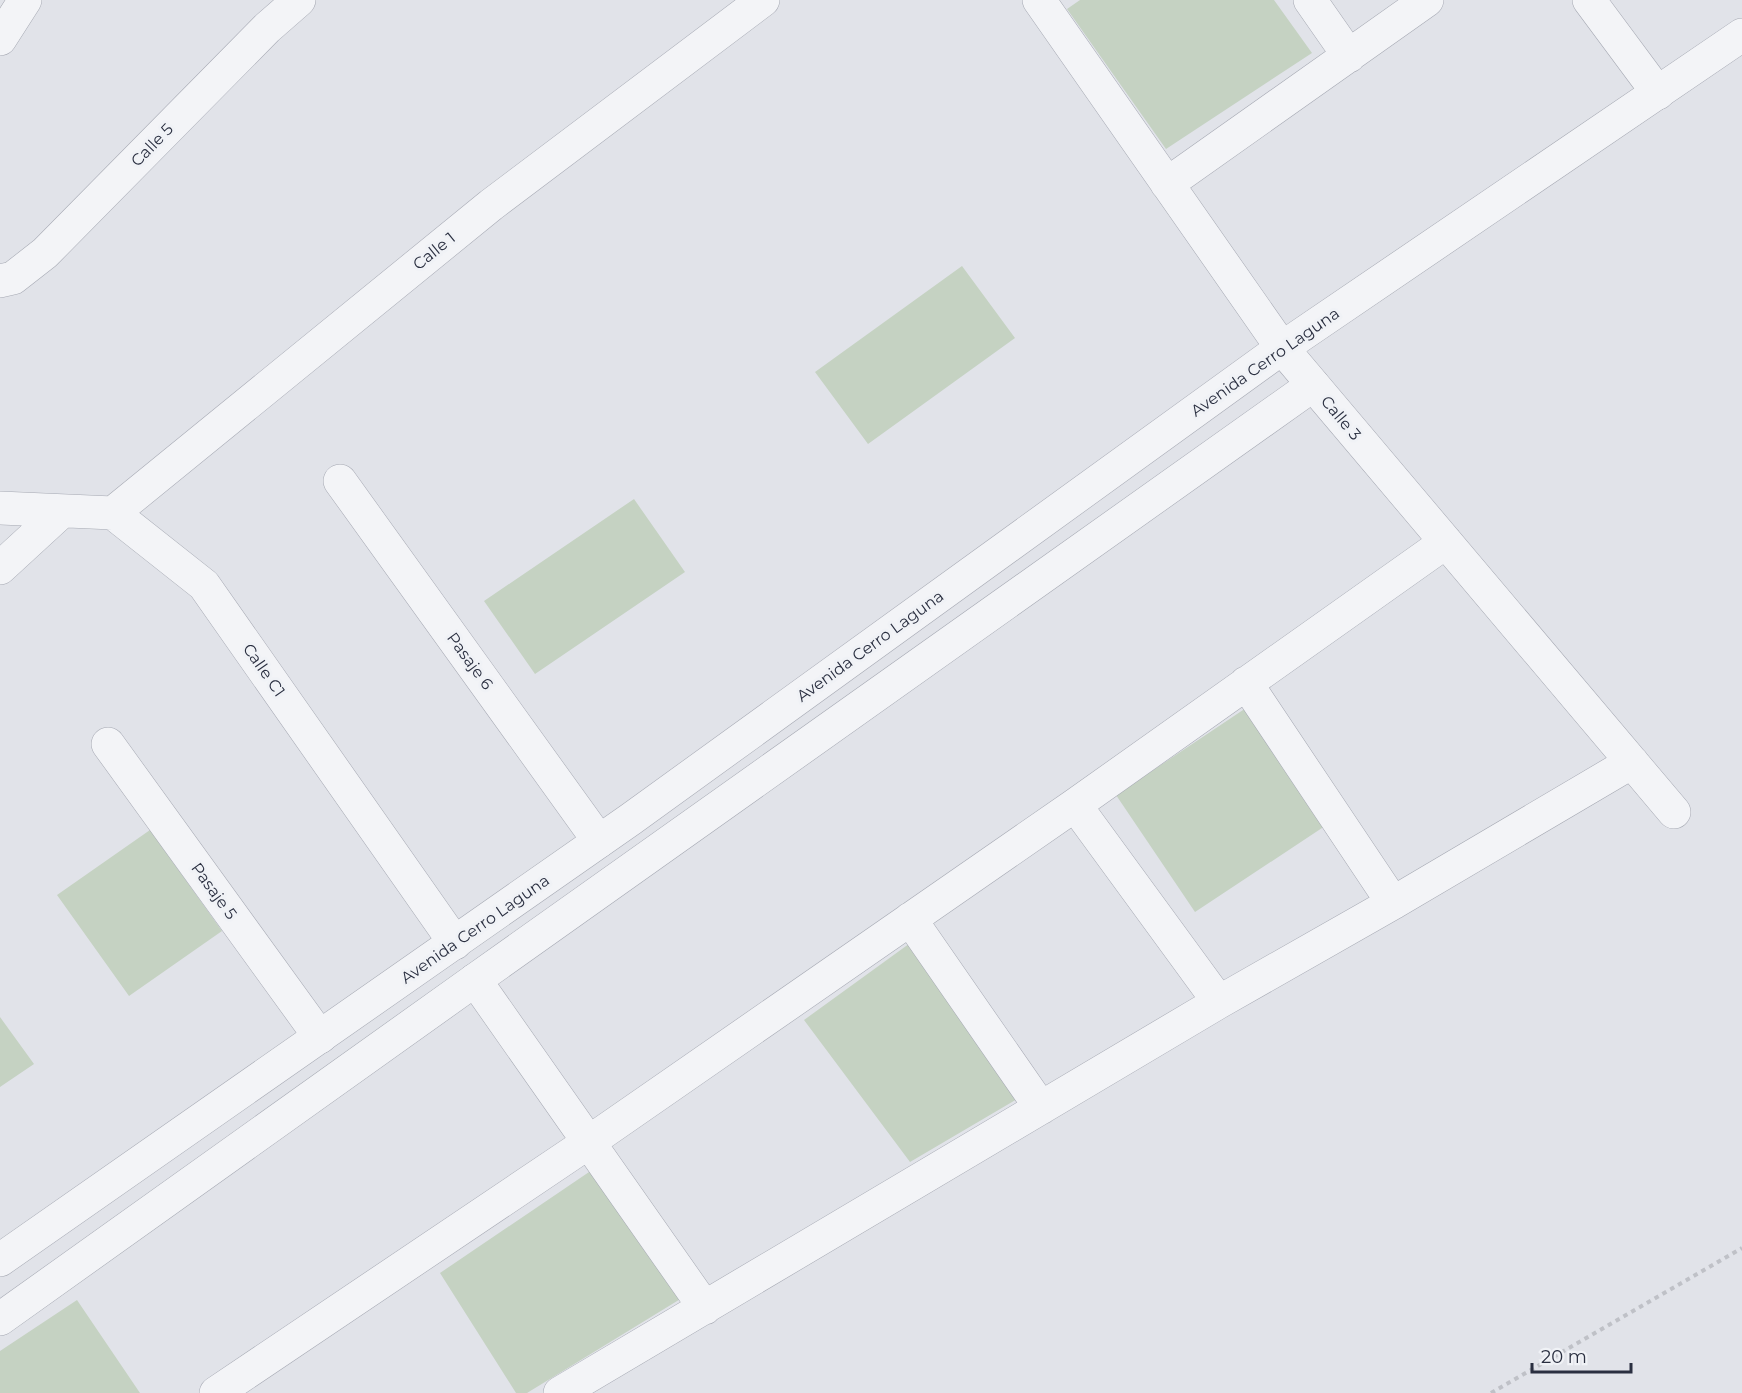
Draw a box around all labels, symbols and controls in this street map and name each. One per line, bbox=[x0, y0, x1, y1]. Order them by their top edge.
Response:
street label: Calle 5 bbox=[127, 120, 177, 170]
street label: Calle 1 bbox=[409, 228, 459, 274]
street label: Avenida Cerro Laguna bbox=[1187, 303, 1343, 421]
street label: Calle 3 bbox=[1317, 392, 1365, 444]
street label: Avenida Cerro Laguna bbox=[793, 586, 947, 706]
street label: Pasaje 6 bbox=[443, 629, 497, 693]
street label: Calle C1 bbox=[239, 640, 289, 700]
street label: Pasaje 5 bbox=[187, 859, 241, 923]
street label: Avenida Cerro Laguna bbox=[397, 870, 553, 988]
scale bar bbox=[1532, 1336, 1631, 1374]
text: 20 m bbox=[1541, 1346, 1587, 1368]

